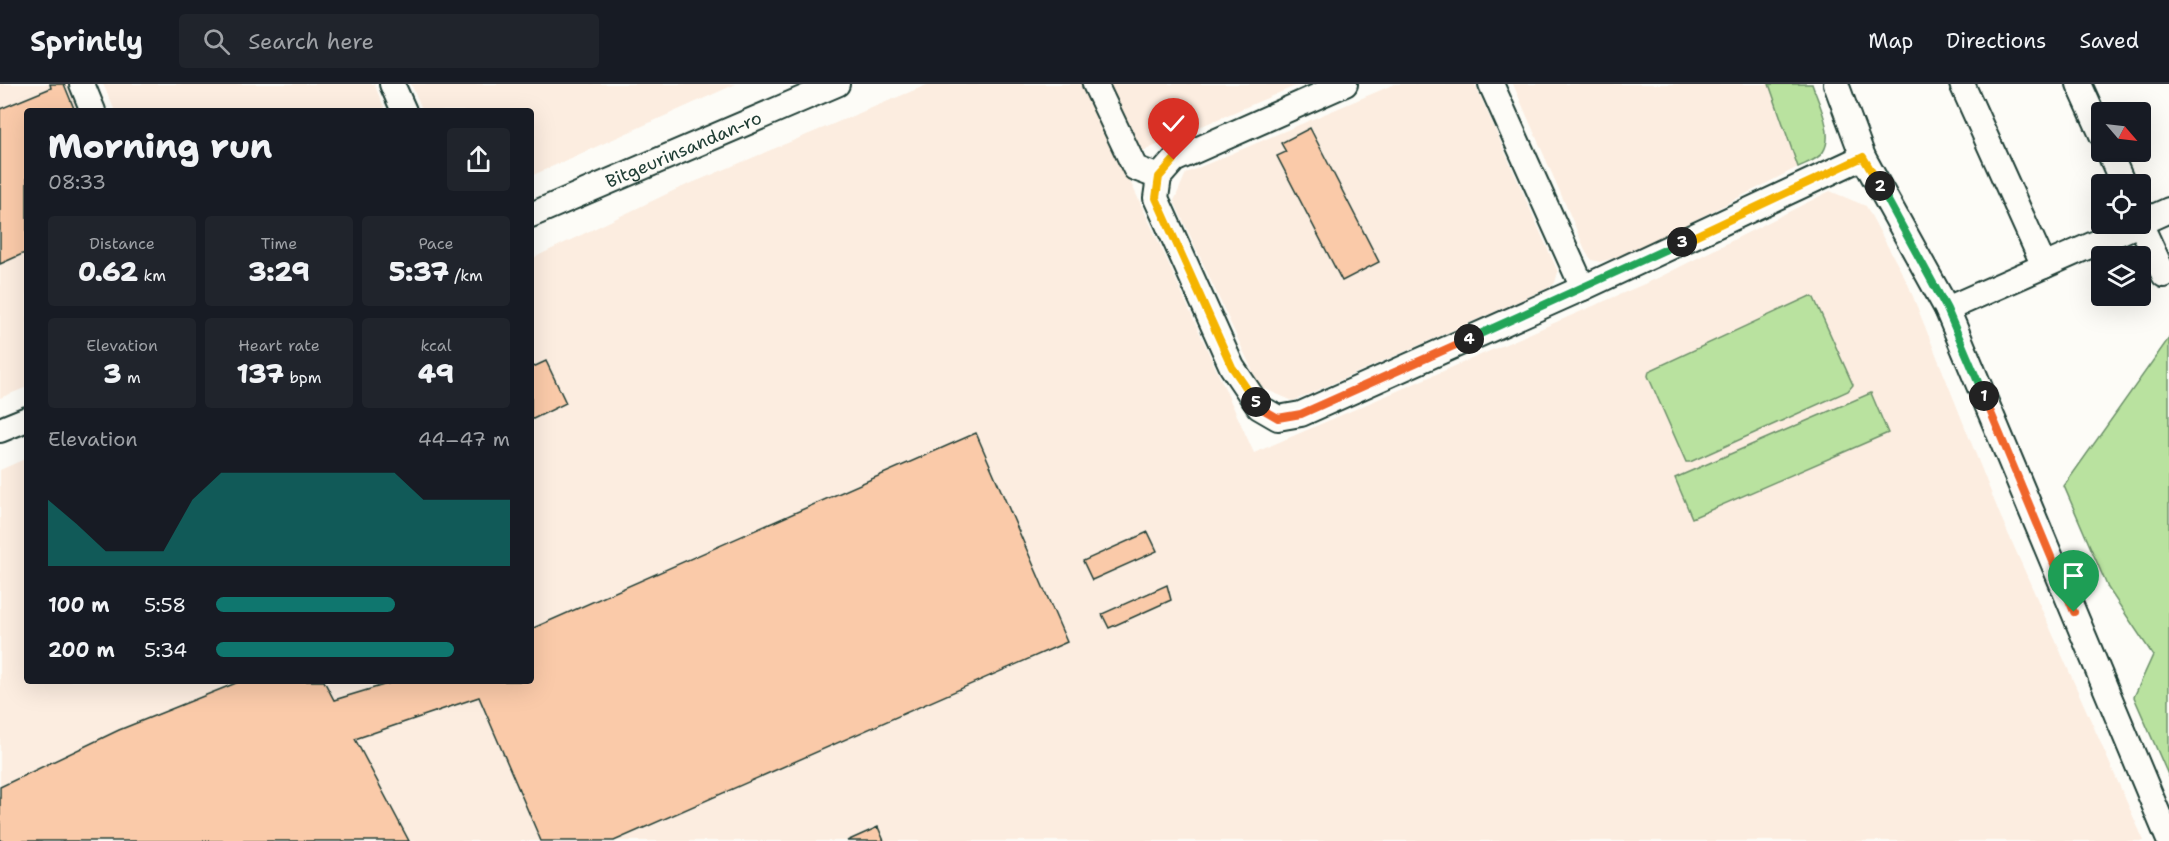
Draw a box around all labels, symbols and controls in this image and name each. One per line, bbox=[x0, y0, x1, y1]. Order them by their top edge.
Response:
search box bbox=[179, 14, 599, 68]
text: Sprintly bbox=[30, 22, 143, 60]
icon: search bbox=[200, 25, 233, 58]
text: Search here bbox=[248, 27, 374, 56]
text: Map bbox=[1868, 27, 1913, 55]
text: Directions bbox=[1946, 27, 2046, 55]
text: Saved bbox=[2079, 27, 2139, 55]
pin bbox=[1148, 98, 1199, 160]
north arrow bbox=[2091, 102, 2151, 162]
map controls bbox=[2091, 102, 2151, 306]
street label: Bitgeurinsandan-ro bbox=[602, 106, 765, 194]
icon: check bbox=[1157, 107, 1190, 140]
text: Morning run bbox=[48, 124, 272, 169]
button: share bbox=[447, 128, 510, 191]
text: 08:33 bbox=[48, 169, 106, 195]
pin: 2 bbox=[1865, 171, 1895, 201]
button: locate bbox=[2091, 174, 2151, 234]
text: 2 bbox=[1874, 175, 1886, 196]
pin: 3 bbox=[1667, 227, 1697, 257]
text: 3 bbox=[1676, 231, 1688, 252]
text: Distance bbox=[89, 233, 155, 254]
text: Time bbox=[261, 233, 297, 254]
text: Pace bbox=[418, 233, 454, 254]
button: layers bbox=[2091, 246, 2151, 306]
text: 0.62 bbox=[78, 254, 138, 289]
text: 3:29 bbox=[248, 254, 310, 289]
text: 5:37 bbox=[389, 254, 449, 289]
text: km bbox=[138, 265, 166, 286]
text: /km bbox=[449, 265, 483, 286]
pin: 4 bbox=[1454, 324, 1484, 354]
text: 4 bbox=[1463, 328, 1475, 349]
text: Elevation bbox=[86, 335, 158, 356]
text: Heart rate bbox=[238, 335, 320, 356]
text: kcal bbox=[420, 335, 452, 356]
text: 3 bbox=[103, 356, 121, 391]
text: 137 bbox=[236, 356, 284, 391]
text: 49 bbox=[418, 356, 454, 391]
text: m bbox=[121, 367, 141, 388]
text: bpm bbox=[284, 367, 322, 388]
pin: 1 bbox=[1969, 381, 1999, 411]
text: 1 bbox=[1980, 385, 1988, 406]
pin: 5 bbox=[1241, 387, 1271, 417]
text: 5 bbox=[1251, 391, 1261, 412]
text: Elevation bbox=[48, 426, 138, 452]
text: 44–47 m bbox=[418, 426, 510, 452]
pin bbox=[2048, 550, 2099, 612]
icon: arrive bbox=[2057, 559, 2090, 592]
text: 100 m bbox=[48, 592, 110, 618]
text: 5:58 bbox=[144, 592, 186, 618]
text: 200 m bbox=[48, 637, 115, 663]
text: 5:34 bbox=[144, 637, 187, 663]

